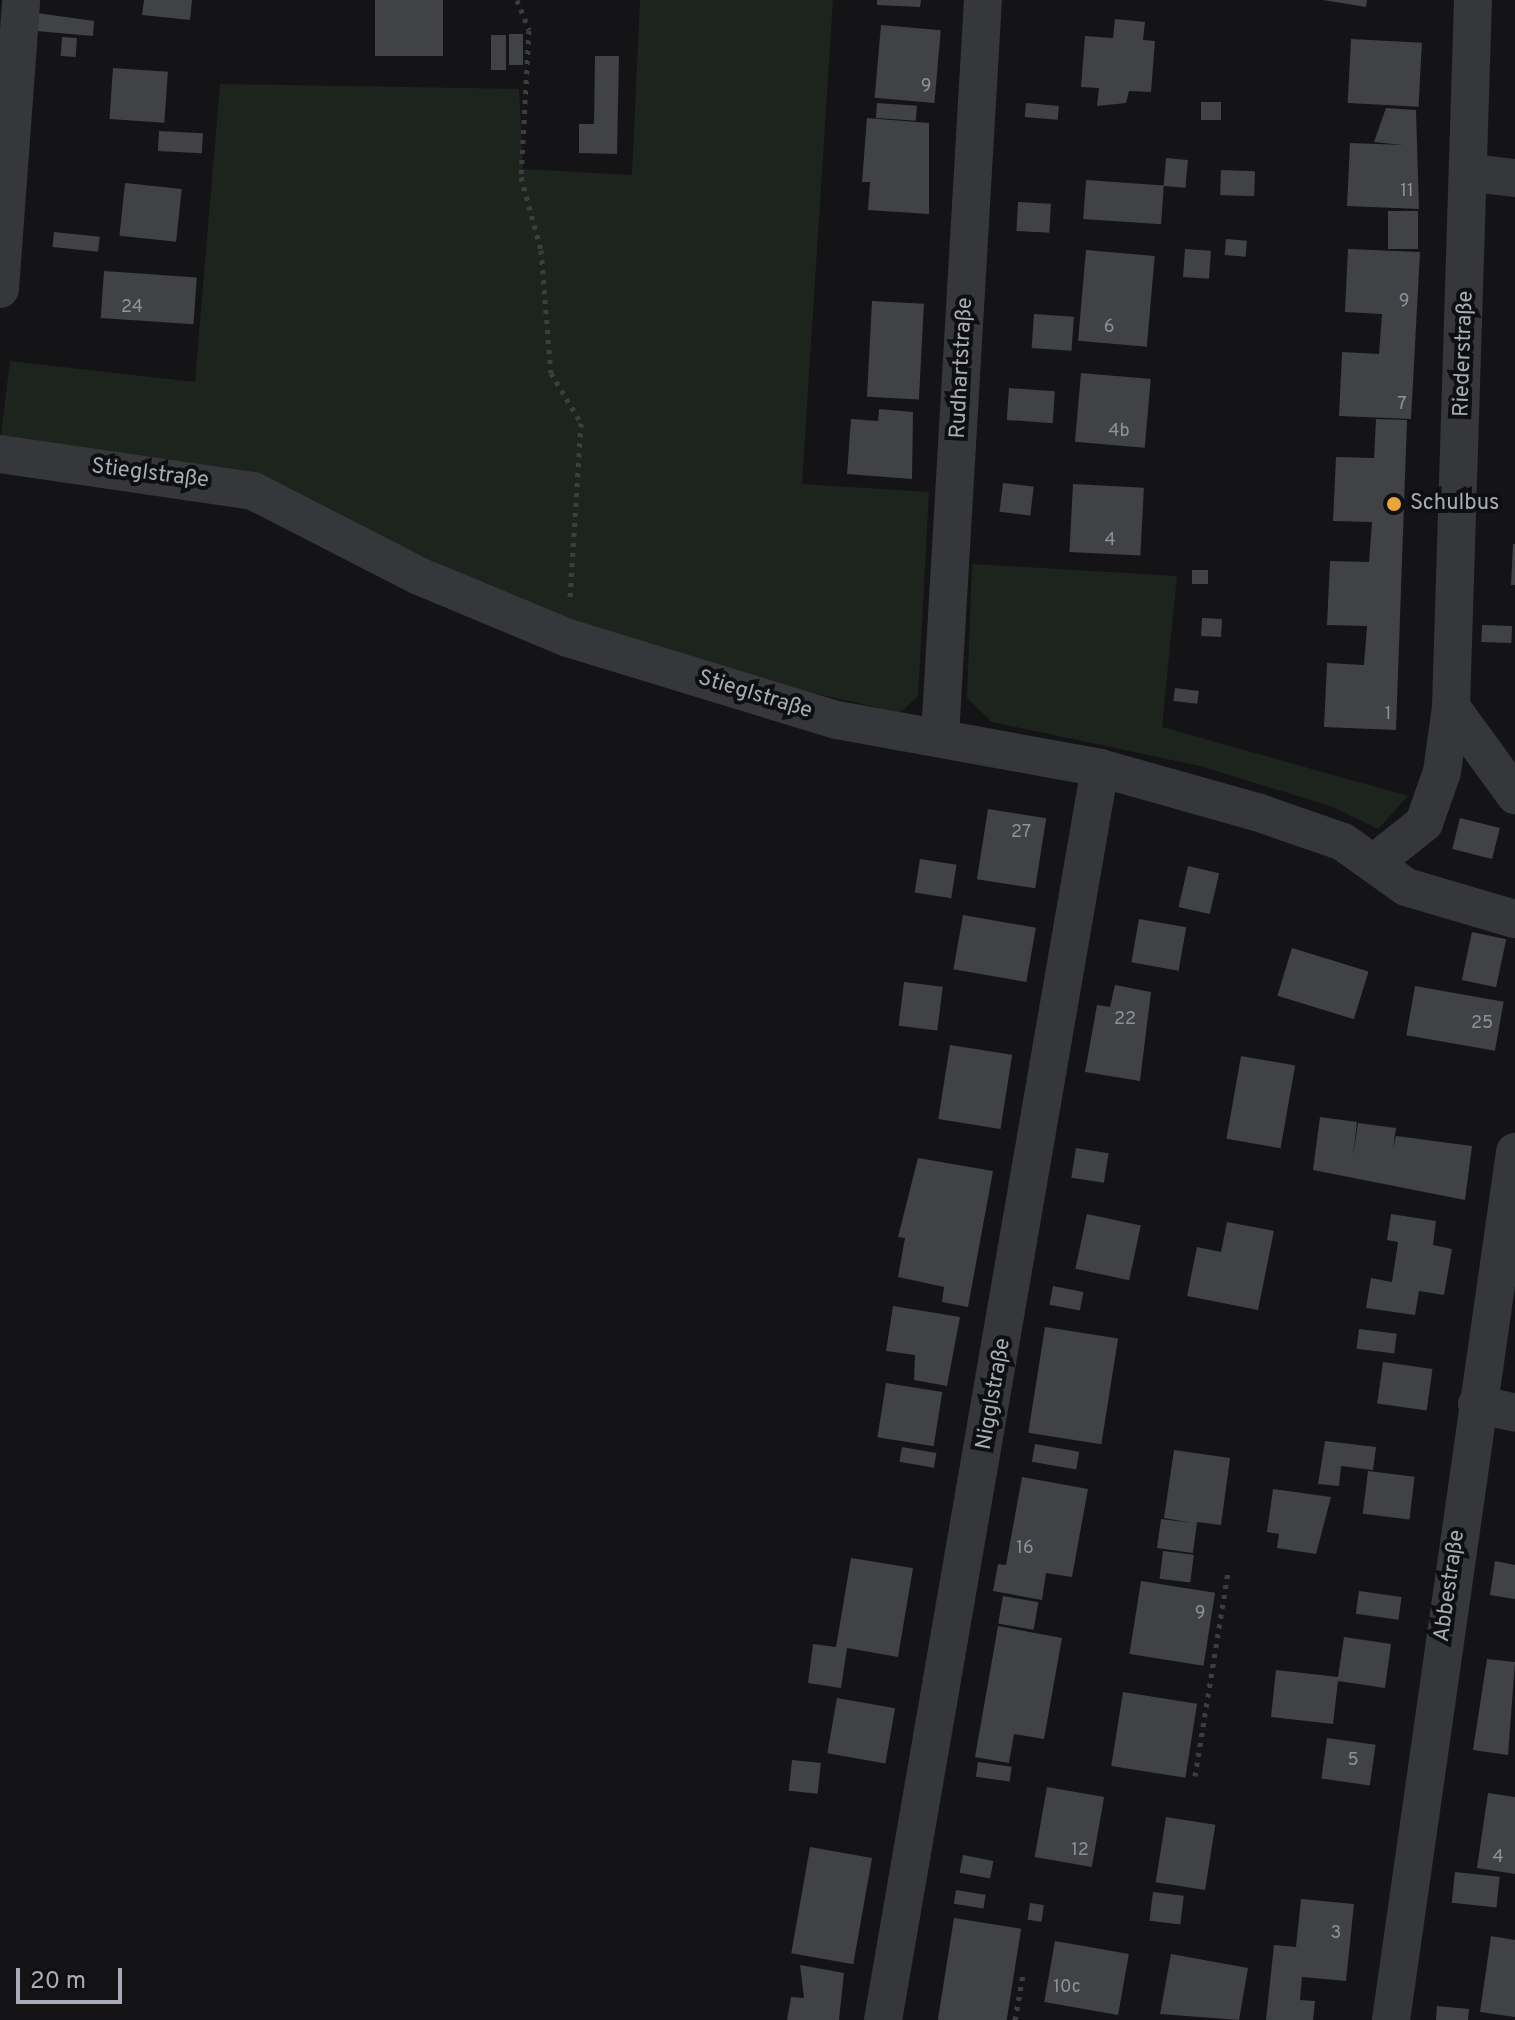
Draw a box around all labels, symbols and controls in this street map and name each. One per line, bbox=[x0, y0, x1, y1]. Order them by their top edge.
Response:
house number: 9 bbox=[921, 76, 931, 98]
house number: 11 bbox=[1400, 181, 1414, 203]
street label: Riederstraße bbox=[1449, 290, 1479, 418]
house number: 9 bbox=[1399, 291, 1409, 313]
house number: 24 bbox=[121, 297, 143, 319]
street label: Rudhartstraße bbox=[945, 297, 979, 439]
house number: 6 bbox=[1104, 317, 1114, 339]
house number: 7 bbox=[1397, 394, 1407, 416]
house number: 4b bbox=[1108, 421, 1130, 443]
street label: Stieglstraße bbox=[90, 454, 210, 494]
place label: Schulbus bbox=[1410, 491, 1499, 517]
marker: Schulbus bbox=[1385, 495, 1403, 513]
house number: 4 bbox=[1104, 530, 1116, 552]
street label: Stieglstraße bbox=[695, 665, 815, 725]
house number: 1 bbox=[1385, 704, 1391, 726]
house number: 27 bbox=[1011, 822, 1031, 844]
house number: 22 bbox=[1114, 1009, 1136, 1031]
house number: 25 bbox=[1471, 1013, 1493, 1035]
street label: Nigglstraße bbox=[971, 1336, 1017, 1452]
street label: Abbestraße bbox=[1429, 1528, 1471, 1644]
house number: 16 bbox=[1016, 1538, 1034, 1560]
house number: 9 bbox=[1195, 1603, 1205, 1625]
house number: 5 bbox=[1347, 1750, 1359, 1772]
house number: 12 bbox=[1071, 1840, 1089, 1862]
house number: 4 bbox=[1492, 1847, 1504, 1869]
house number: 3 bbox=[1331, 1923, 1341, 1945]
scale bar bbox=[20, 1952, 126, 2002]
text: 20 m bbox=[30, 1967, 86, 1997]
house number: 10c bbox=[1053, 1977, 1081, 1999]

